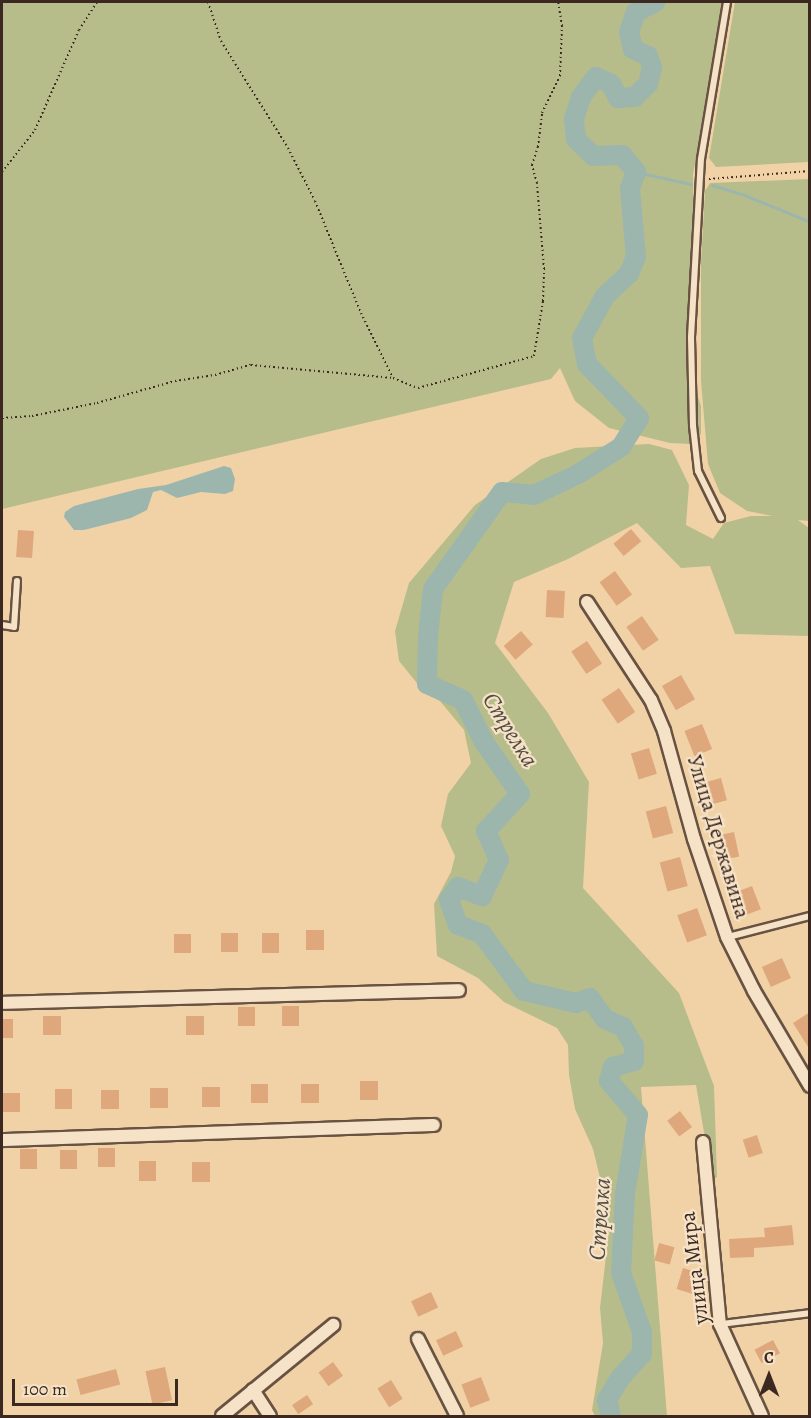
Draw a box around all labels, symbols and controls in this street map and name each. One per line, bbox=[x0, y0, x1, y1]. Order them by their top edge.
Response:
water label: Стрелка bbox=[476, 687, 544, 773]
street label: Улица Державина bbox=[681, 752, 755, 922]
water label: Стрелка bbox=[583, 1177, 617, 1261]
street label: улица Мира bbox=[675, 1210, 715, 1326]
north arrow bbox=[739, 1346, 799, 1406]
text: С bbox=[764, 1347, 774, 1369]
scale bar bbox=[15, 1367, 182, 1405]
text: 100 m bbox=[23, 1377, 67, 1401]

